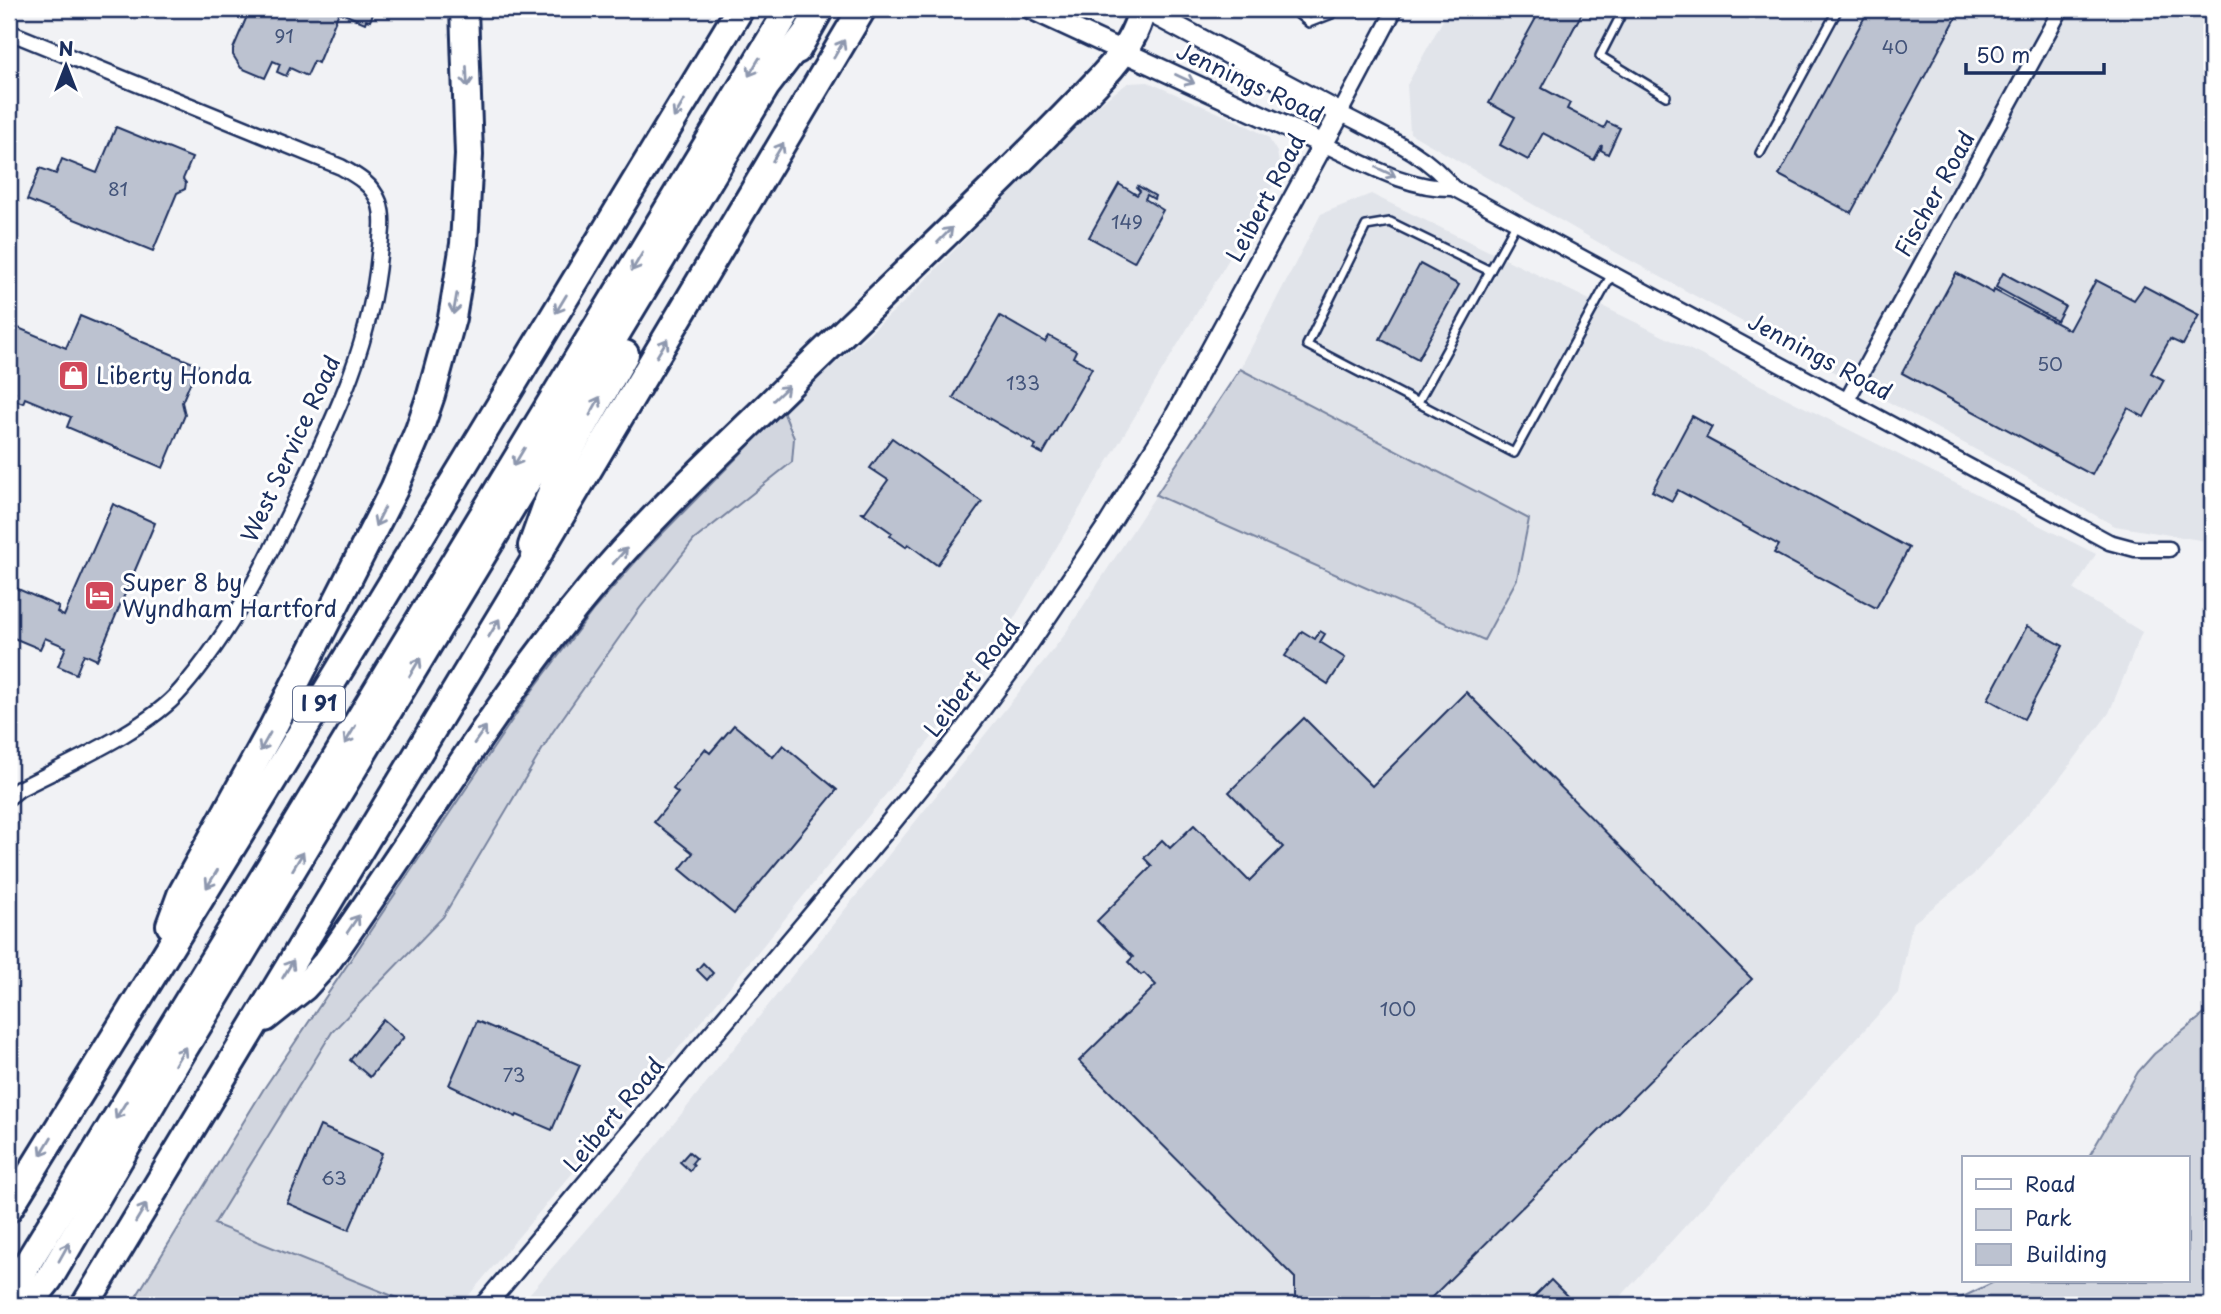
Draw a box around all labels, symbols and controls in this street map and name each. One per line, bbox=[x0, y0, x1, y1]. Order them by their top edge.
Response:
house number: 91 bbox=[274, 21, 294, 49]
north arrow bbox=[32, 32, 102, 102]
street label: Jennings Road bbox=[1171, 32, 1330, 131]
house number: 40 bbox=[1882, 32, 1908, 60]
scale bar bbox=[1966, 32, 2104, 76]
text: N bbox=[58, 34, 74, 62]
text: 50 m bbox=[1976, 38, 2030, 70]
one-way arrow bbox=[832, 39, 846, 59]
one-way arrow bbox=[746, 57, 760, 77]
one-way arrow bbox=[460, 65, 473, 88]
one-way arrow bbox=[1174, 73, 1195, 87]
one-way arrow bbox=[672, 99, 686, 119]
street label: Fischer Road bbox=[1885, 124, 1983, 263]
street label: Leibert Road bbox=[1216, 127, 1313, 268]
one-way arrow bbox=[772, 142, 785, 163]
one-way arrow bbox=[1374, 166, 1396, 179]
house number: 81 bbox=[108, 174, 128, 202]
house number: 149 bbox=[1111, 207, 1143, 235]
one-way arrow bbox=[936, 227, 953, 244]
one-way arrow bbox=[629, 252, 643, 272]
one-way arrow bbox=[448, 292, 461, 314]
one-way arrow bbox=[554, 293, 568, 313]
street label: Jennings Road bbox=[1742, 303, 1899, 408]
one-way arrow bbox=[655, 338, 669, 358]
street label: West Service Road bbox=[231, 349, 348, 548]
house number: 50 bbox=[2037, 349, 2063, 377]
place label: Liberty Honda bbox=[96, 357, 252, 392]
shop icon: Liberty Honda bbox=[56, 359, 90, 393]
house number: 133 bbox=[1006, 368, 1040, 396]
one-way arrow bbox=[773, 384, 790, 401]
one-way arrow bbox=[589, 396, 602, 417]
one-way arrow bbox=[511, 446, 525, 466]
one-way arrow bbox=[372, 506, 386, 527]
one-way arrow bbox=[611, 548, 628, 565]
place label: Super 8 by Wyndham Hartford bbox=[122, 564, 337, 625]
hotel icon: Super 8 by Wyndham Hartford bbox=[82, 579, 116, 613]
street label: Leibert Road bbox=[914, 610, 1027, 744]
one-way arrow bbox=[487, 618, 501, 638]
one-way arrow bbox=[409, 657, 423, 677]
road number: I 91 bbox=[293, 686, 345, 722]
one-way arrow bbox=[343, 725, 357, 745]
one-way arrow bbox=[473, 726, 487, 745]
one-way arrow bbox=[258, 731, 271, 752]
one-way arrow bbox=[291, 852, 305, 872]
one-way arrow bbox=[205, 869, 219, 889]
one-way arrow bbox=[346, 915, 361, 934]
one-way arrow bbox=[281, 960, 295, 980]
house number: 100 bbox=[1380, 994, 1416, 1022]
one-way arrow bbox=[173, 1047, 187, 1067]
street label: Leibert Road bbox=[554, 1049, 672, 1179]
house number: 73 bbox=[503, 1060, 525, 1088]
one-way arrow bbox=[114, 1099, 128, 1119]
one-way arrow bbox=[38, 1136, 52, 1156]
legend bbox=[1962, 1156, 2190, 1282]
house number: 63 bbox=[321, 1163, 347, 1191]
text: Road bbox=[2025, 1167, 2076, 1199]
text: Park bbox=[2025, 1201, 2072, 1233]
one-way arrow bbox=[134, 1203, 148, 1223]
text: Building bbox=[2025, 1237, 2107, 1269]
one-way arrow bbox=[57, 1242, 71, 1262]

